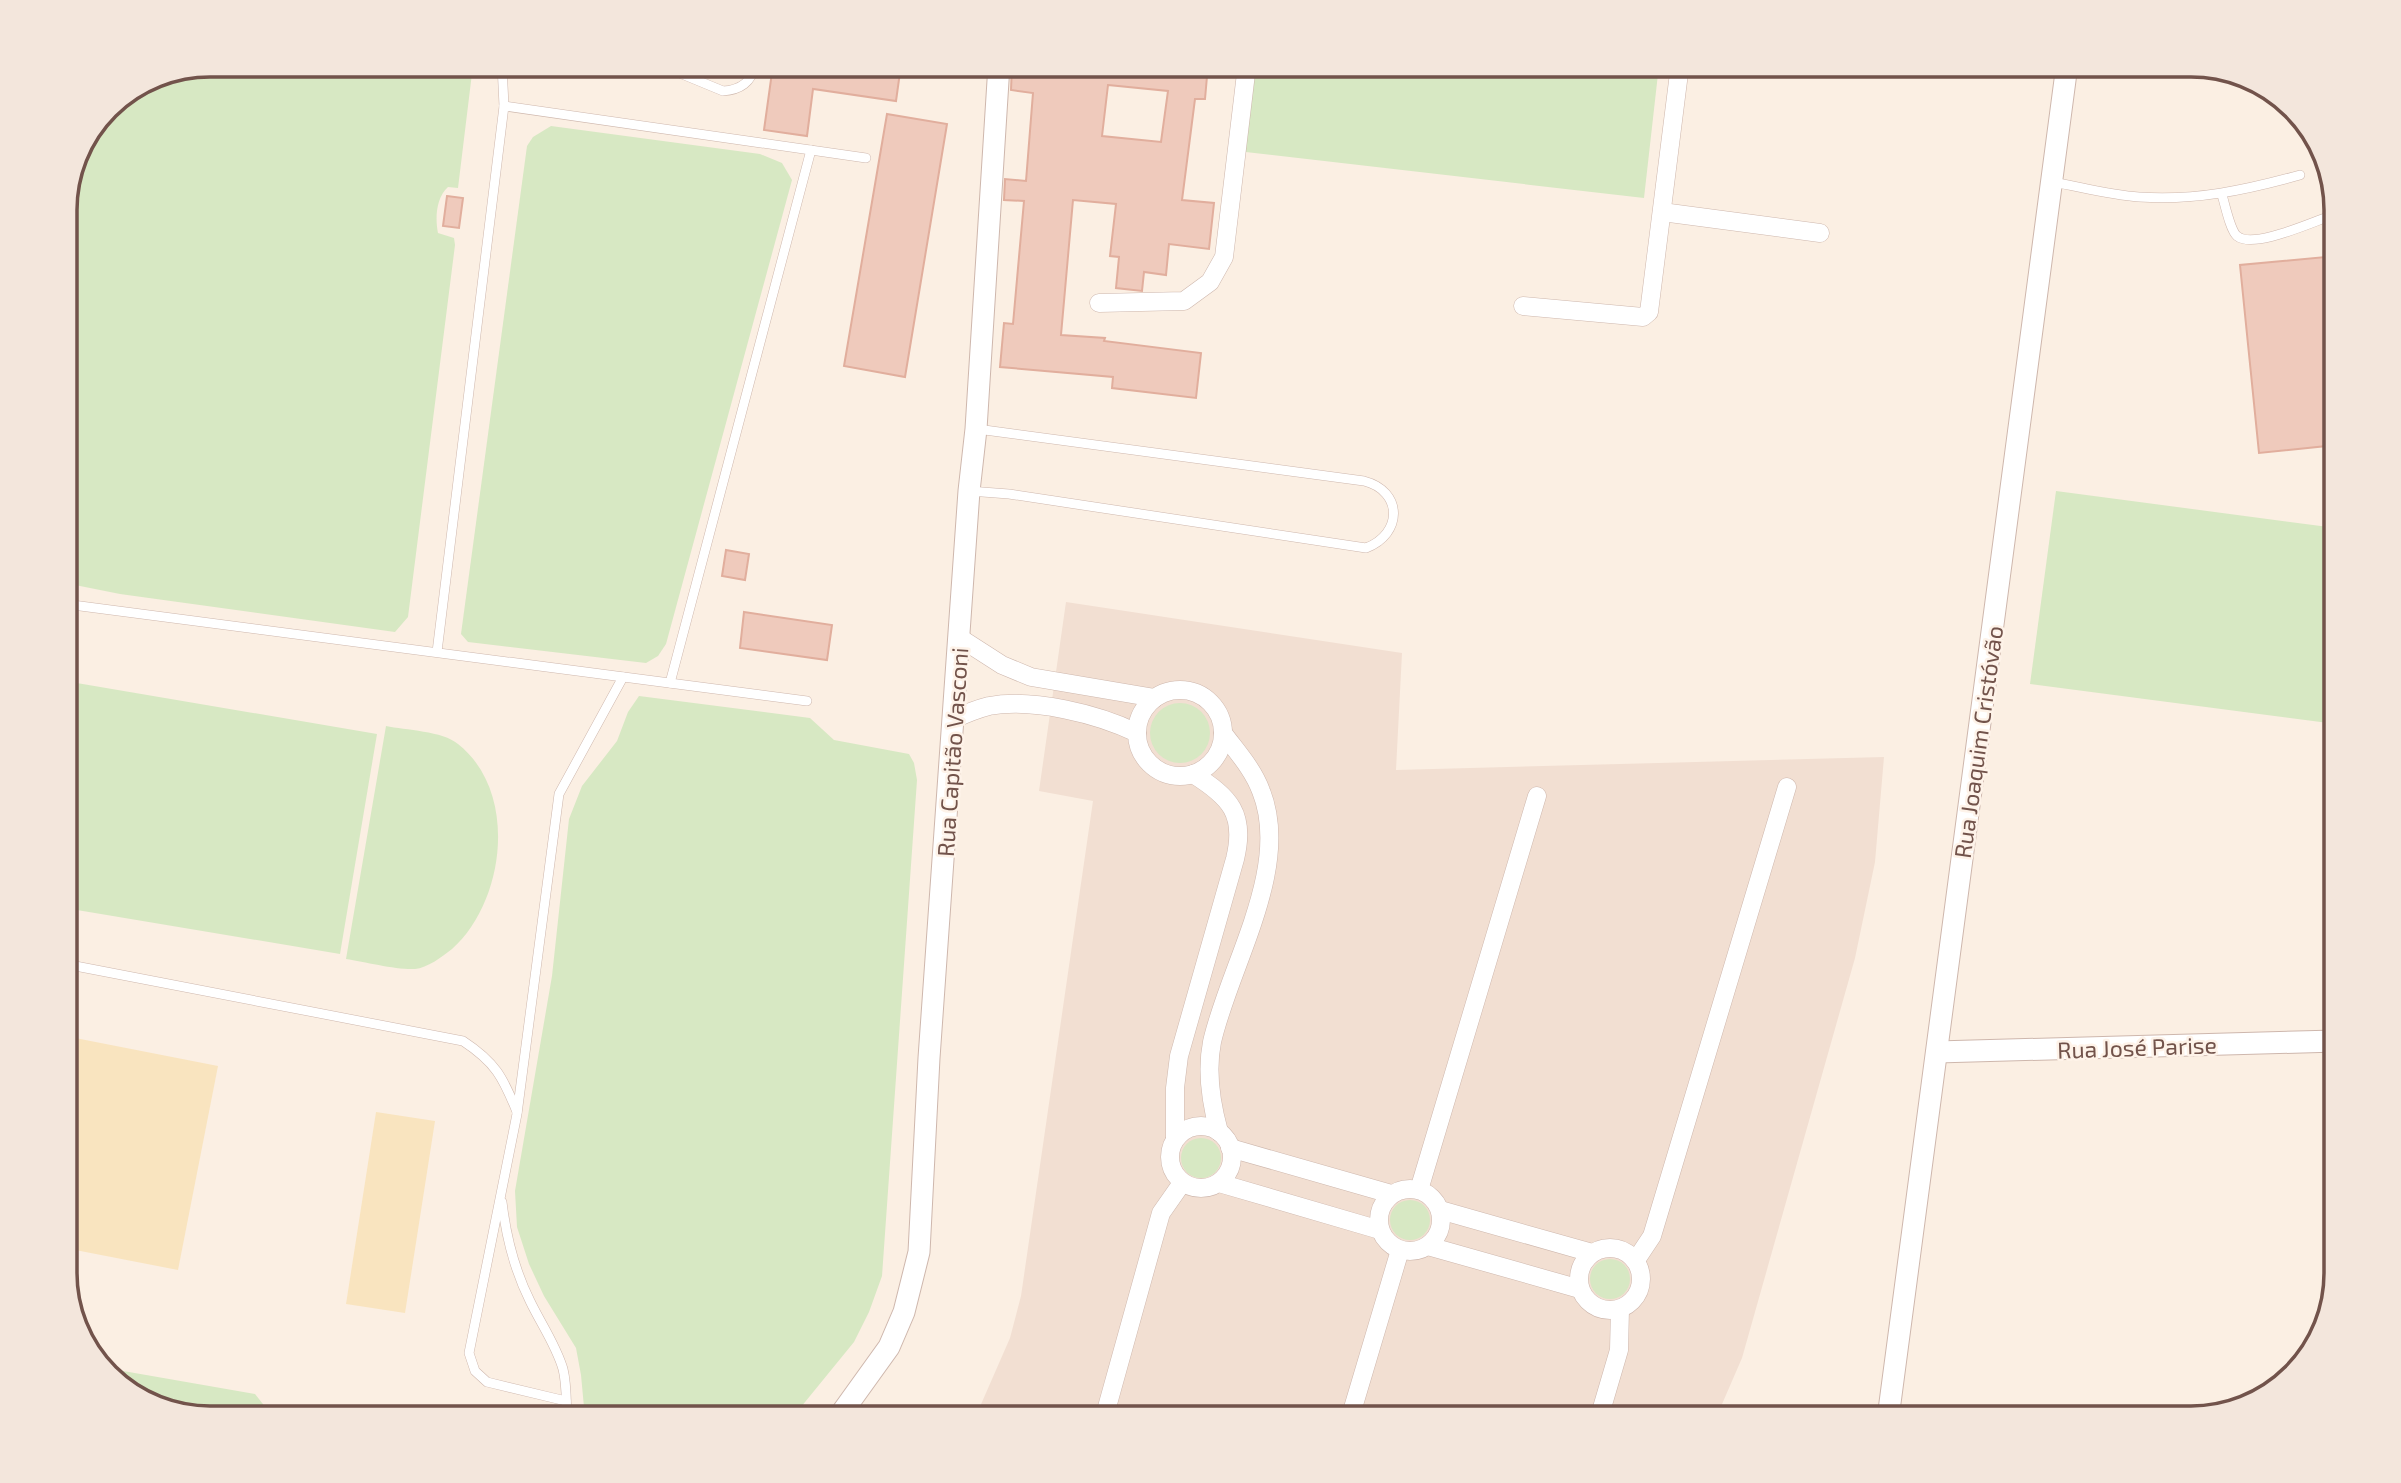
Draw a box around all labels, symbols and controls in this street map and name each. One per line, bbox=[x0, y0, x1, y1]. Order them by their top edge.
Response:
street label: Rua Joaquim Cristóvão bbox=[1948, 624, 2008, 860]
street label: Rua Capitão Vasconi bbox=[931, 646, 973, 858]
street label: Rua José Parise bbox=[2057, 1030, 2217, 1064]

